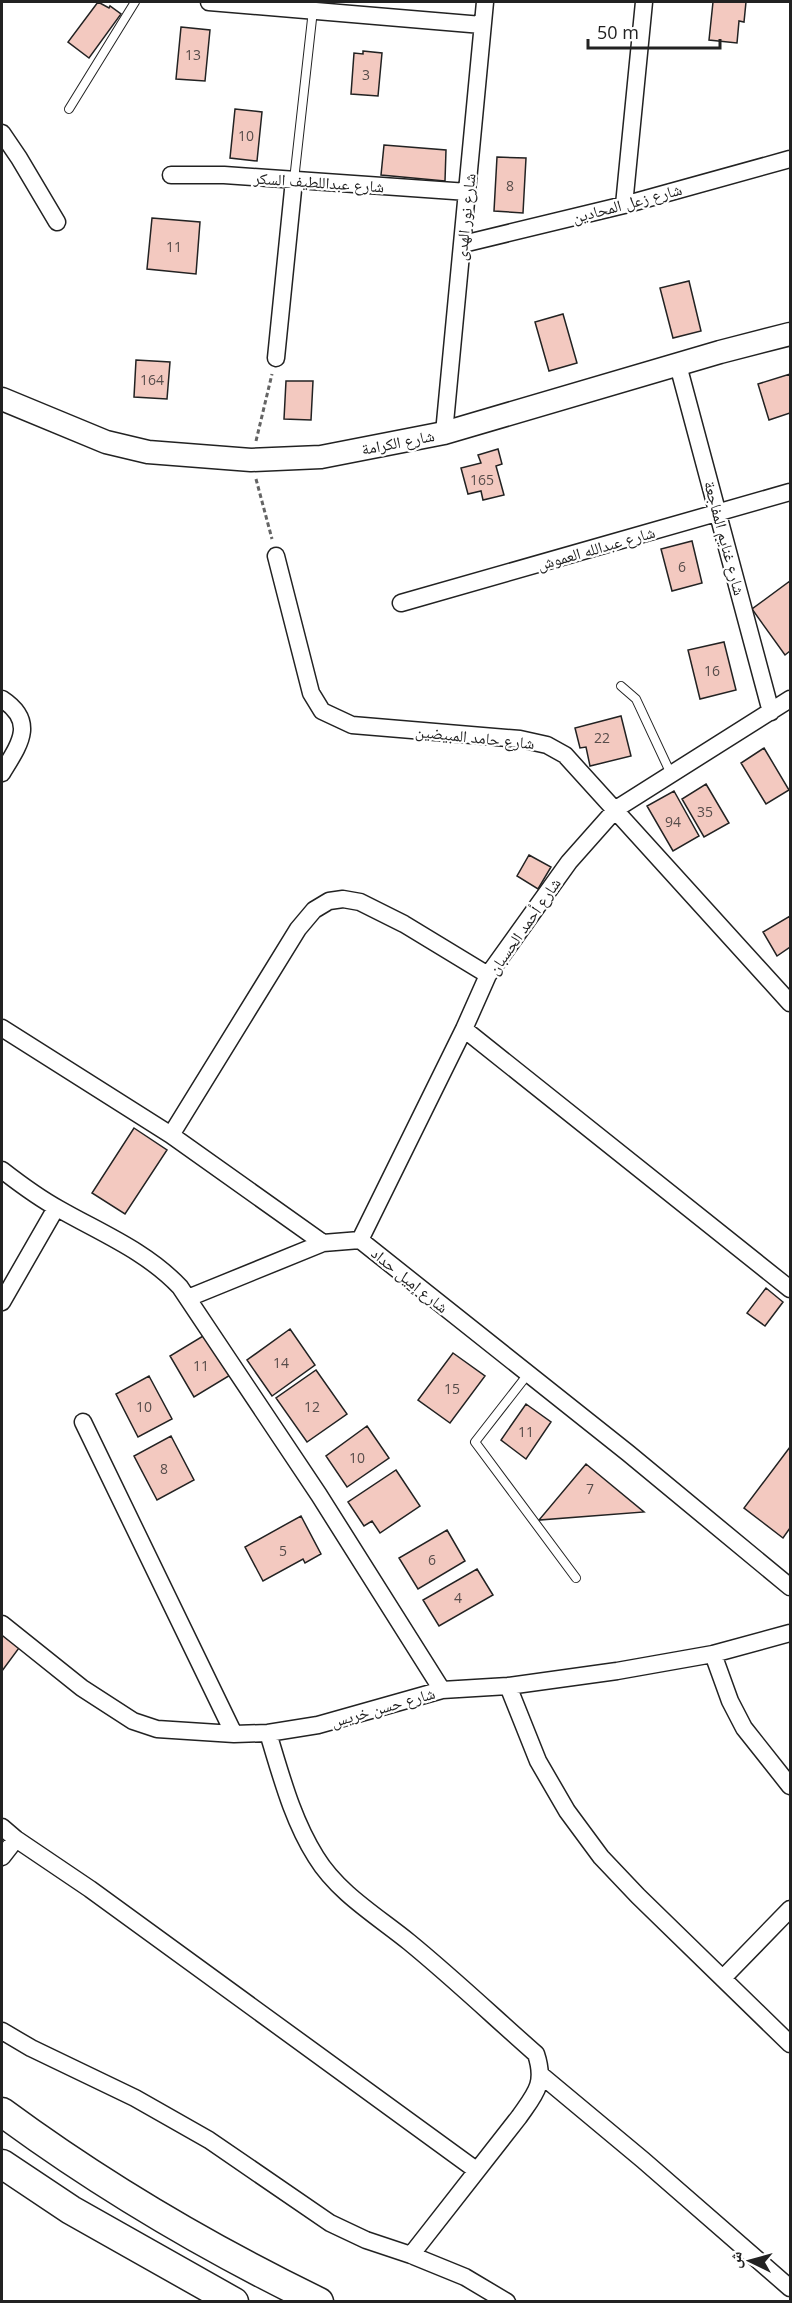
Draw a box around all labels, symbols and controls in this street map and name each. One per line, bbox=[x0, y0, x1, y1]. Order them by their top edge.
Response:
scale bar bbox=[588, 12, 720, 50]
text: 50 m bbox=[597, 20, 639, 44]
house number: 13 bbox=[185, 45, 201, 64]
house number: 3 bbox=[362, 65, 370, 84]
house number: 10 bbox=[238, 126, 254, 145]
street label: شارع عبداللطيف السكر bbox=[252, 166, 385, 198]
street label: شارع نور الهدى bbox=[449, 172, 481, 262]
house number: 8 bbox=[506, 176, 514, 195]
street label: شارع زعل المحادين bbox=[570, 178, 684, 228]
house number: 11 bbox=[166, 237, 182, 256]
house number: 164 bbox=[140, 370, 164, 389]
street label: شارع الكرامة bbox=[360, 424, 436, 460]
house number: 165 bbox=[470, 470, 494, 489]
street label: شارع غنايم المفاجعة bbox=[699, 478, 751, 598]
street label: شارع عبدالله العموش bbox=[535, 521, 657, 575]
house number: 6 bbox=[678, 557, 686, 576]
house number: 16 bbox=[704, 661, 720, 680]
street label: شارع حامد المبيضين bbox=[414, 720, 536, 754]
house number: 22 bbox=[594, 728, 610, 747]
house number: 35 bbox=[697, 802, 713, 821]
house number: 94 bbox=[665, 812, 681, 831]
street label: شارع أحمد الحسبان bbox=[482, 873, 566, 979]
street label: شارع إميل حداد bbox=[367, 1242, 453, 1318]
house number: 14 bbox=[273, 1353, 289, 1372]
house number: 11 bbox=[193, 1356, 209, 1375]
house number: 15 bbox=[444, 1379, 460, 1398]
house number: 10 bbox=[136, 1397, 152, 1416]
house number: 12 bbox=[304, 1397, 320, 1416]
house number: 11 bbox=[518, 1422, 534, 1441]
house number: 10 bbox=[349, 1448, 365, 1467]
house number: 8 bbox=[160, 1459, 168, 1478]
house number: 7 bbox=[586, 1479, 594, 1498]
house number: 5 bbox=[279, 1541, 287, 1560]
house number: 6 bbox=[428, 1550, 436, 1569]
house number: 4 bbox=[454, 1588, 462, 1607]
street label: شارع حسن خريس bbox=[328, 1682, 438, 1732]
north arrow bbox=[720, 2231, 780, 2291]
text: ش bbox=[723, 2250, 747, 2269]

